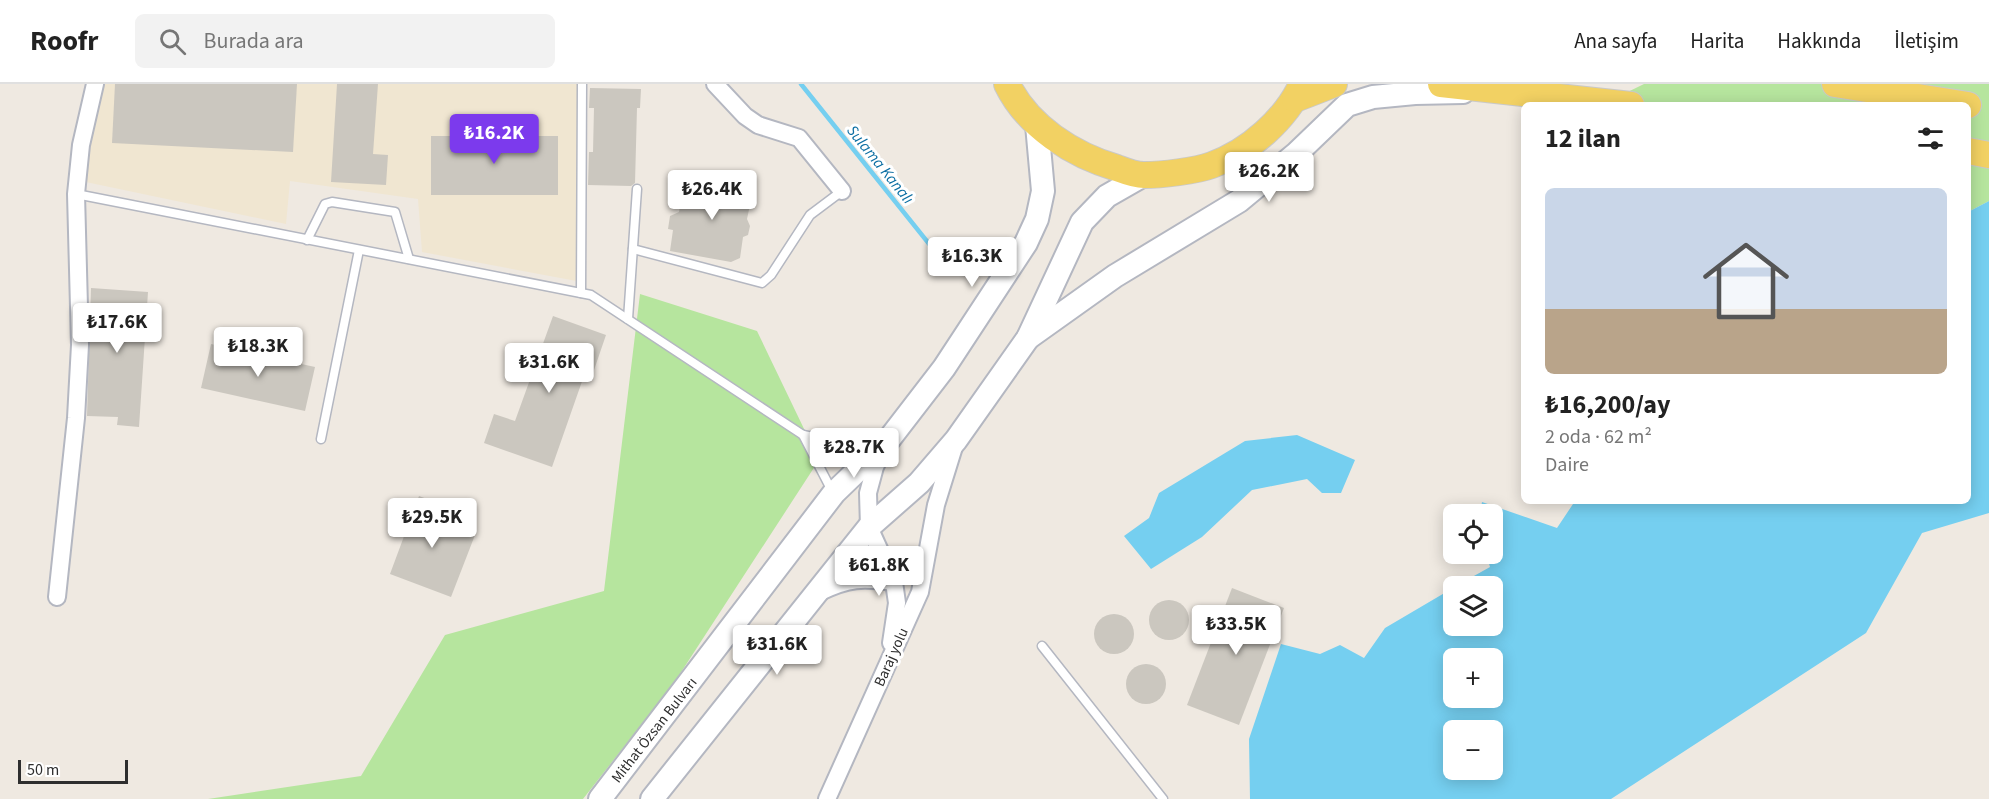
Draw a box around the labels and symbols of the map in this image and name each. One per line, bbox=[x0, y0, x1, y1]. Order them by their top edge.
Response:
pin: ₺16.2K bbox=[445, 114, 543, 165]
water label: Sulama Kanalı bbox=[842, 121, 919, 209]
pin: ₺26.2K bbox=[1220, 152, 1318, 203]
pin: ₺26.4K bbox=[663, 170, 761, 221]
pin: ₺16.3K bbox=[923, 237, 1021, 288]
pin: ₺17.6K bbox=[68, 303, 166, 354]
pin: ₺18.3K bbox=[209, 327, 307, 378]
pin: ₺31.6K bbox=[500, 343, 598, 394]
pin: ₺28.7K bbox=[805, 428, 903, 479]
pin: ₺29.5K bbox=[383, 498, 481, 549]
pin: ₺61.8K bbox=[830, 546, 928, 597]
pin: ₺33.5K bbox=[1187, 605, 1285, 656]
street label: Baraj yolu bbox=[869, 624, 914, 690]
pin: ₺31.6K bbox=[728, 625, 826, 676]
street label: Mithat Özsan Bulvarı bbox=[607, 673, 702, 787]
scale bar bbox=[18, 757, 128, 784]

